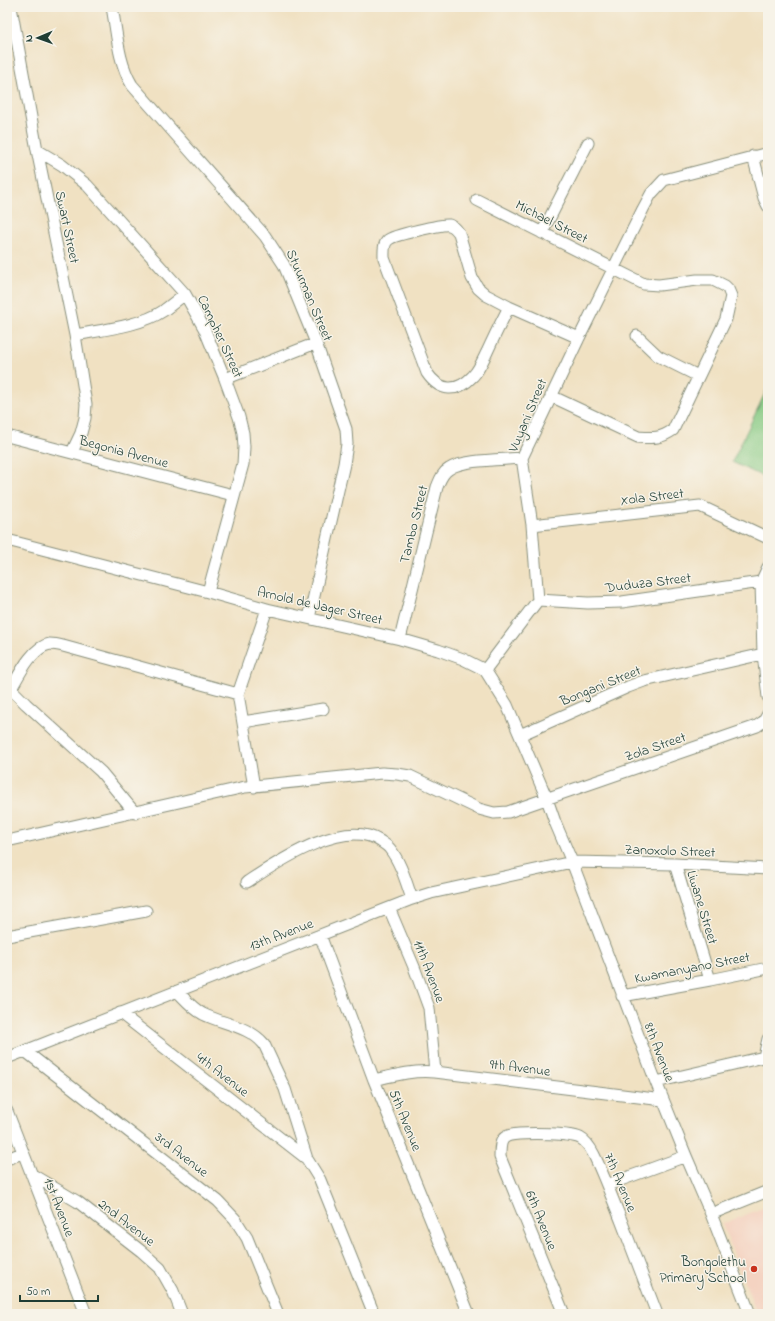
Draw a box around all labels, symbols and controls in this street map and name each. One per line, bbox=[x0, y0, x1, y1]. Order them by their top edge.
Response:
north arrow bbox=[18, 18, 58, 58]
text: N bbox=[21, 34, 37, 42]
street label: Swart Street bbox=[49, 189, 85, 266]
street label: Michael Street bbox=[511, 195, 591, 250]
street label: Stuurman Street bbox=[280, 246, 338, 345]
street label: Campher Street bbox=[191, 292, 248, 382]
street label: Vuyani Street bbox=[503, 375, 554, 457]
street label: Begonia Avenue bbox=[75, 430, 171, 476]
street label: Tambo Street bbox=[395, 483, 434, 566]
street label: Xola Street bbox=[619, 483, 685, 512]
street label: Duduza Street bbox=[603, 568, 693, 599]
street label: Arnold de Jager Street bbox=[255, 582, 385, 632]
street label: Bongani Street bbox=[556, 661, 645, 713]
street label: Zola Street bbox=[622, 727, 689, 768]
street label: Zanoxolo Street bbox=[624, 839, 716, 864]
street label: Liwane Street bbox=[680, 868, 723, 947]
street label: 13th Avenue bbox=[247, 913, 317, 957]
street label: 11th Avenue bbox=[407, 937, 450, 1007]
street label: Kwamanyano Street bbox=[633, 947, 752, 991]
street label: 8th Avenue bbox=[638, 1020, 680, 1086]
street label: 4th Avenue bbox=[191, 1048, 254, 1103]
street label: 9th Avenue bbox=[488, 1054, 552, 1083]
street label: 5th Avenue bbox=[383, 1087, 427, 1155]
street label: 3rd Avenue bbox=[150, 1127, 213, 1183]
street label: 7th Avenue bbox=[598, 1150, 642, 1216]
street label: 1st Avenue bbox=[38, 1175, 80, 1241]
street label: 6th Avenue bbox=[519, 1187, 562, 1254]
street label: 2nd Avenue bbox=[93, 1194, 160, 1253]
place label: Bongolethu Primary School bbox=[659, 1252, 746, 1290]
marker: Bongolethu Primary School bbox=[749, 1264, 759, 1274]
scale bar bbox=[20, 1277, 98, 1303]
text: 50 m bbox=[26, 1283, 50, 1301]

